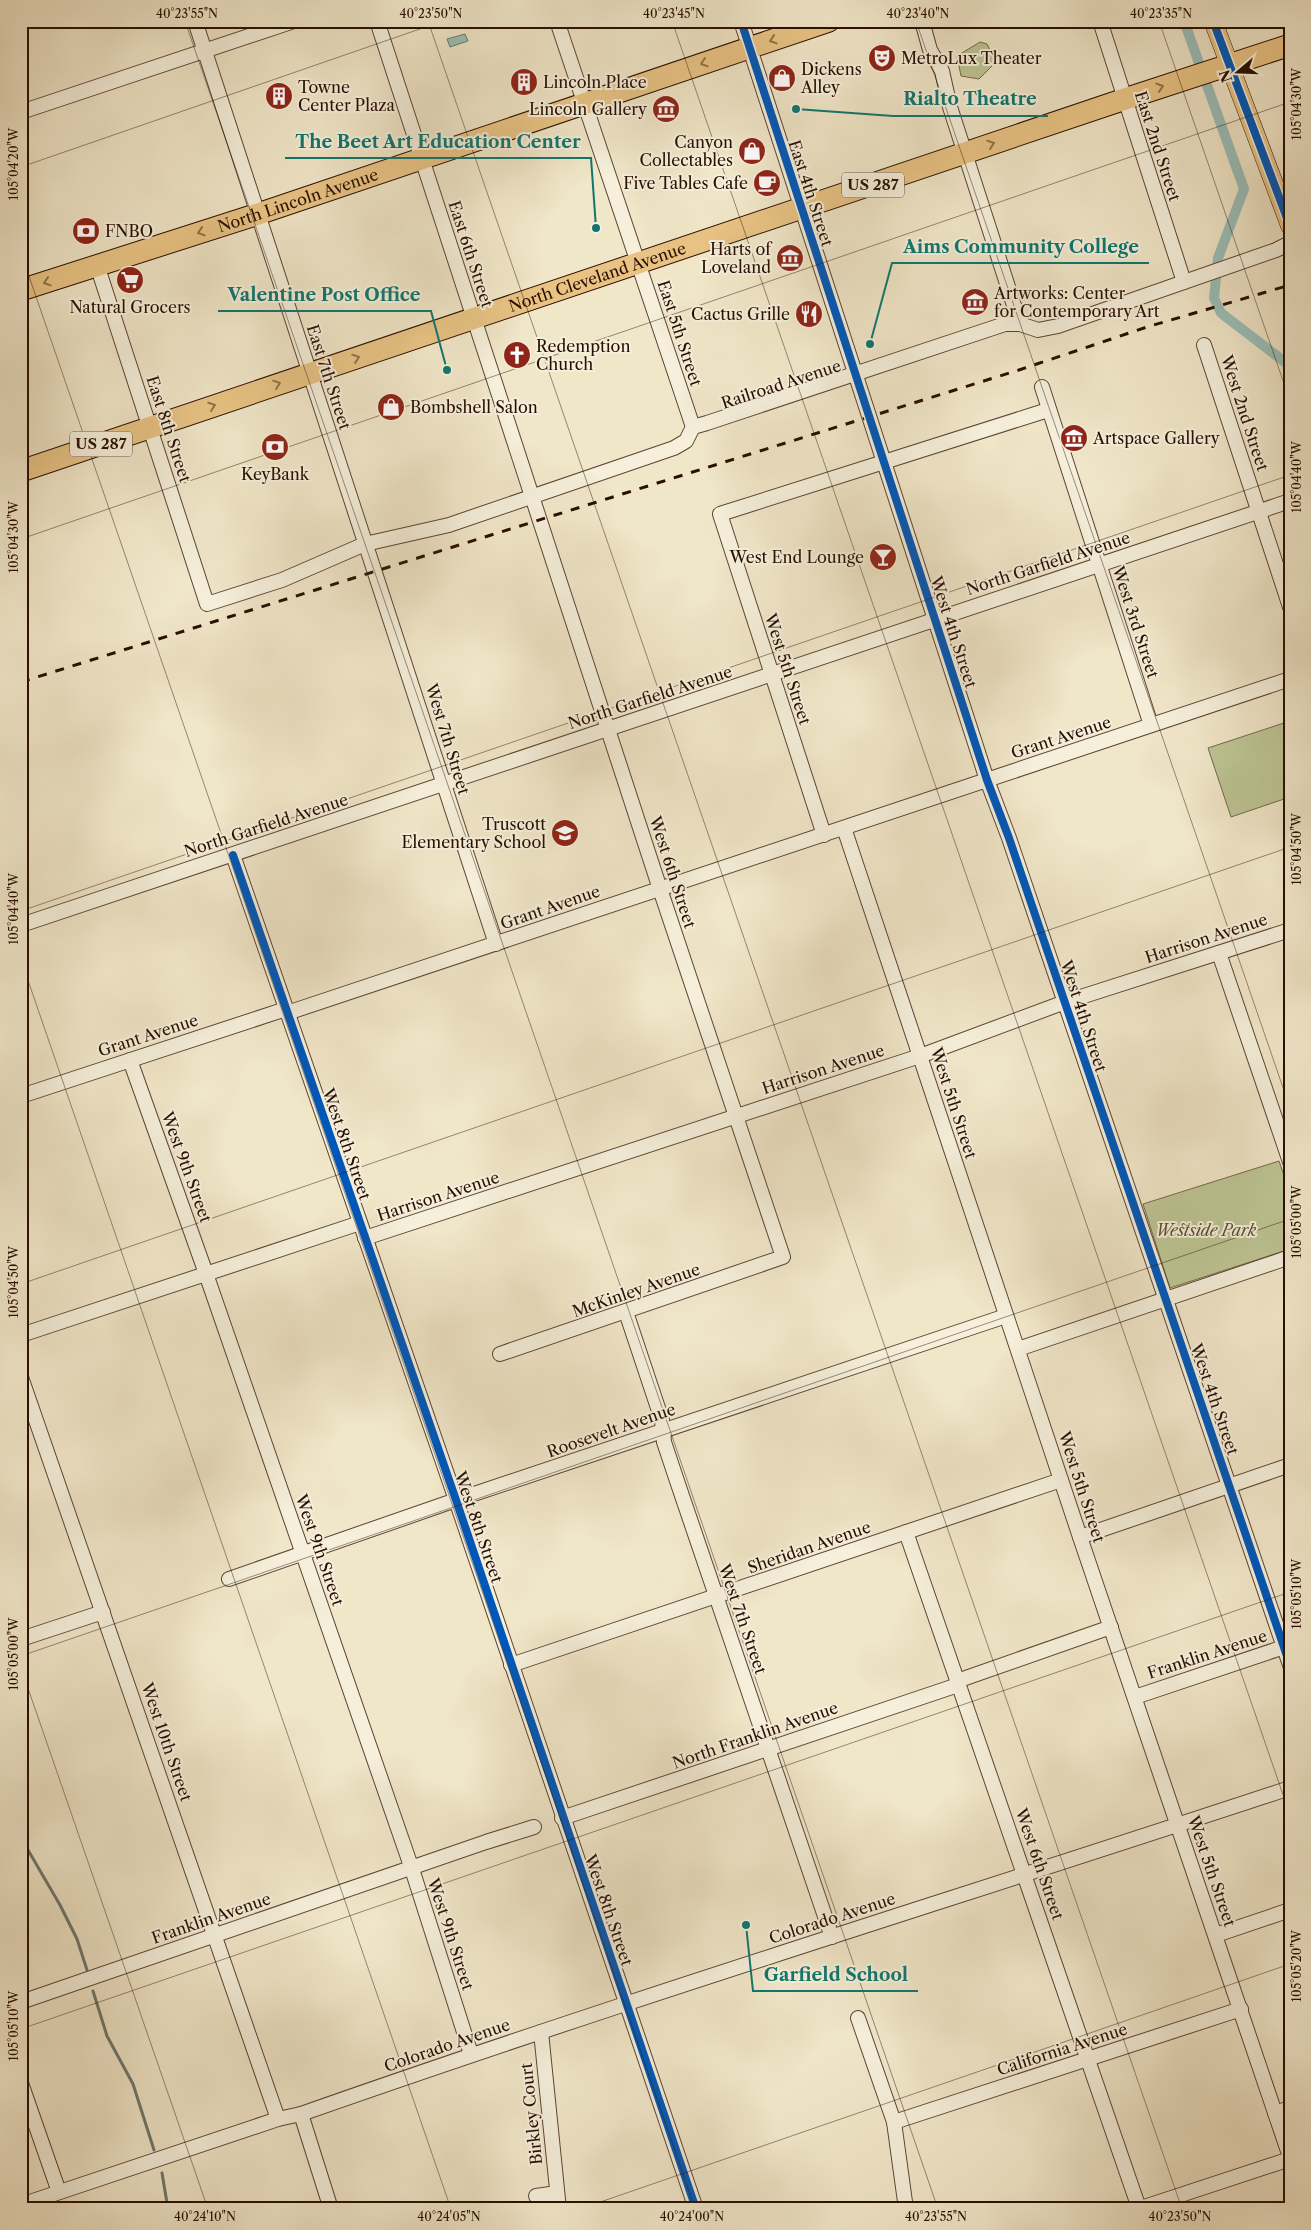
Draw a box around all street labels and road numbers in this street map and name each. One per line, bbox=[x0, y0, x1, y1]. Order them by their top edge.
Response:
street label: East 2nd Street bbox=[1131, 88, 1185, 204]
street label: East 4th Street bbox=[784, 137, 838, 249]
street label: North Lincoln Avenue bbox=[215, 164, 381, 236]
road number: US 287 bbox=[842, 172, 904, 198]
street label: East 6th Street bbox=[444, 198, 498, 310]
street label: North Cleveland Avenue bbox=[506, 238, 688, 316]
street label: East 5th Street bbox=[653, 277, 707, 389]
street label: East 7th Street bbox=[303, 322, 356, 432]
street label: West 2nd Street bbox=[1217, 352, 1273, 474]
street label: Railroad Avenue bbox=[719, 355, 843, 413]
street label: East 8th Street bbox=[142, 373, 196, 485]
road number: US 287 bbox=[70, 432, 132, 456]
street label: North Garfield Avenue bbox=[963, 527, 1133, 599]
street label: West 3rd Street bbox=[1108, 563, 1164, 681]
street label: West 4th Street bbox=[926, 573, 982, 691]
street label: West 5th Street bbox=[760, 610, 816, 728]
street label: North Garfield Avenue bbox=[565, 661, 735, 733]
street label: West 7th Street bbox=[421, 680, 474, 797]
street label: Grant Avenue bbox=[1008, 711, 1114, 763]
street label: North Garfield Avenue bbox=[181, 789, 351, 861]
street label: West 6th Street bbox=[645, 813, 701, 931]
street label: Grant Avenue bbox=[498, 881, 603, 933]
street label: Harrison Avenue bbox=[1142, 909, 1270, 967]
street label: West 4th Street bbox=[1056, 957, 1112, 1075]
street label: Grant Avenue bbox=[95, 1009, 201, 1061]
street label: Harrison Avenue bbox=[759, 1040, 887, 1098]
street label: West 5th Street bbox=[926, 1044, 982, 1162]
street label: West 8th Street bbox=[318, 1085, 376, 1203]
street label: West 9th Street bbox=[157, 1108, 216, 1226]
street label: Harrison Avenue bbox=[374, 1167, 502, 1225]
street label: McKinley Avenue bbox=[569, 1259, 703, 1321]
street label: West 4th Street bbox=[1186, 1340, 1244, 1458]
street label: Roosevelt Avenue bbox=[544, 1399, 678, 1461]
street label: West 5th Street bbox=[1054, 1428, 1110, 1546]
street label: West 8th Street bbox=[450, 1468, 508, 1586]
street label: West 9th Street bbox=[291, 1491, 349, 1609]
street label: Sheridan Avenue bbox=[745, 1517, 873, 1577]
street label: West 7th Street bbox=[714, 1560, 771, 1677]
street label: Franklin Avenue bbox=[1145, 1625, 1269, 1683]
street label: West 10th Street bbox=[137, 1679, 197, 1804]
street label: North Franklin Avenue bbox=[669, 1697, 841, 1773]
street label: West 6th Street bbox=[1011, 1805, 1069, 1923]
street label: West 5th Street bbox=[1183, 1812, 1240, 1929]
street label: West 8th Street bbox=[580, 1851, 638, 1969]
street label: West 9th Street bbox=[423, 1875, 479, 1993]
street label: Franklin Avenue bbox=[149, 1888, 273, 1948]
street label: Colorado Avenue bbox=[766, 1888, 898, 1948]
street label: Colorado Avenue bbox=[381, 2014, 513, 2076]
street label: California Avenue bbox=[994, 2018, 1130, 2080]
street label: Birkley Court bbox=[516, 2062, 546, 2166]

